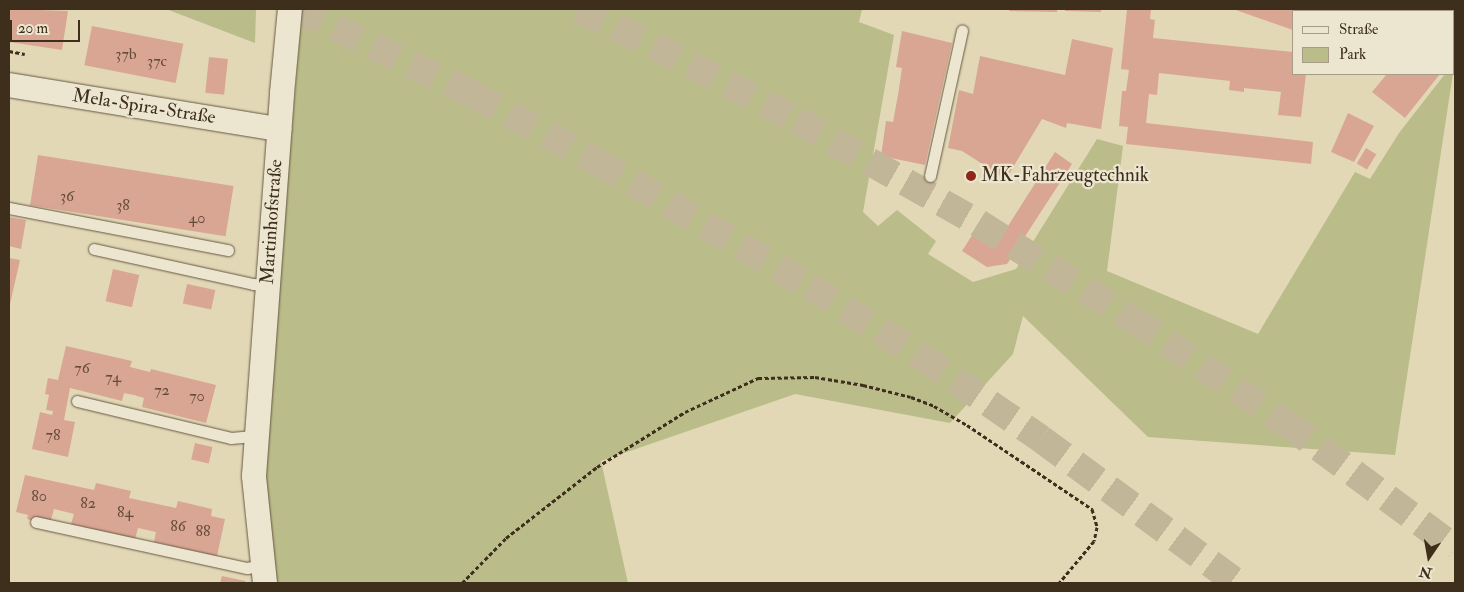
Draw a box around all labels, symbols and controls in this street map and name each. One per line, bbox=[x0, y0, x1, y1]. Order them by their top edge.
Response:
scale bar bbox=[12, 10, 82, 42]
legend bbox=[1292, 10, 1454, 75]
text: 20 m bbox=[18, 19, 48, 38]
text: Straße bbox=[1339, 20, 1378, 39]
house number: 37b bbox=[115, 44, 137, 64]
text: Park bbox=[1339, 45, 1366, 64]
house number: 37c bbox=[147, 51, 167, 71]
street label: Mela-Spira-Straße bbox=[71, 84, 217, 130]
street label: Martinhofstraße bbox=[256, 159, 288, 285]
place label: MK-Fahrzeugtechnik bbox=[981, 165, 1149, 187]
marker: MK-Fahrzeugtechnik bbox=[965, 170, 977, 182]
house number: 36 bbox=[60, 186, 74, 206]
house number: 38 bbox=[116, 195, 130, 215]
house number: 40 bbox=[189, 208, 205, 228]
house number: 76 bbox=[74, 358, 90, 378]
house number: 74 bbox=[105, 367, 121, 387]
house number: 72 bbox=[154, 380, 170, 400]
house number: 70 bbox=[189, 386, 205, 406]
house number: 78 bbox=[46, 425, 60, 445]
house number: 80 bbox=[31, 486, 47, 506]
house number: 82 bbox=[80, 493, 96, 513]
house number: 84 bbox=[117, 502, 133, 522]
house number: 86 bbox=[170, 516, 186, 536]
house number: 88 bbox=[195, 521, 211, 541]
north arrow bbox=[1404, 532, 1454, 582]
text: N bbox=[1418, 563, 1434, 582]

